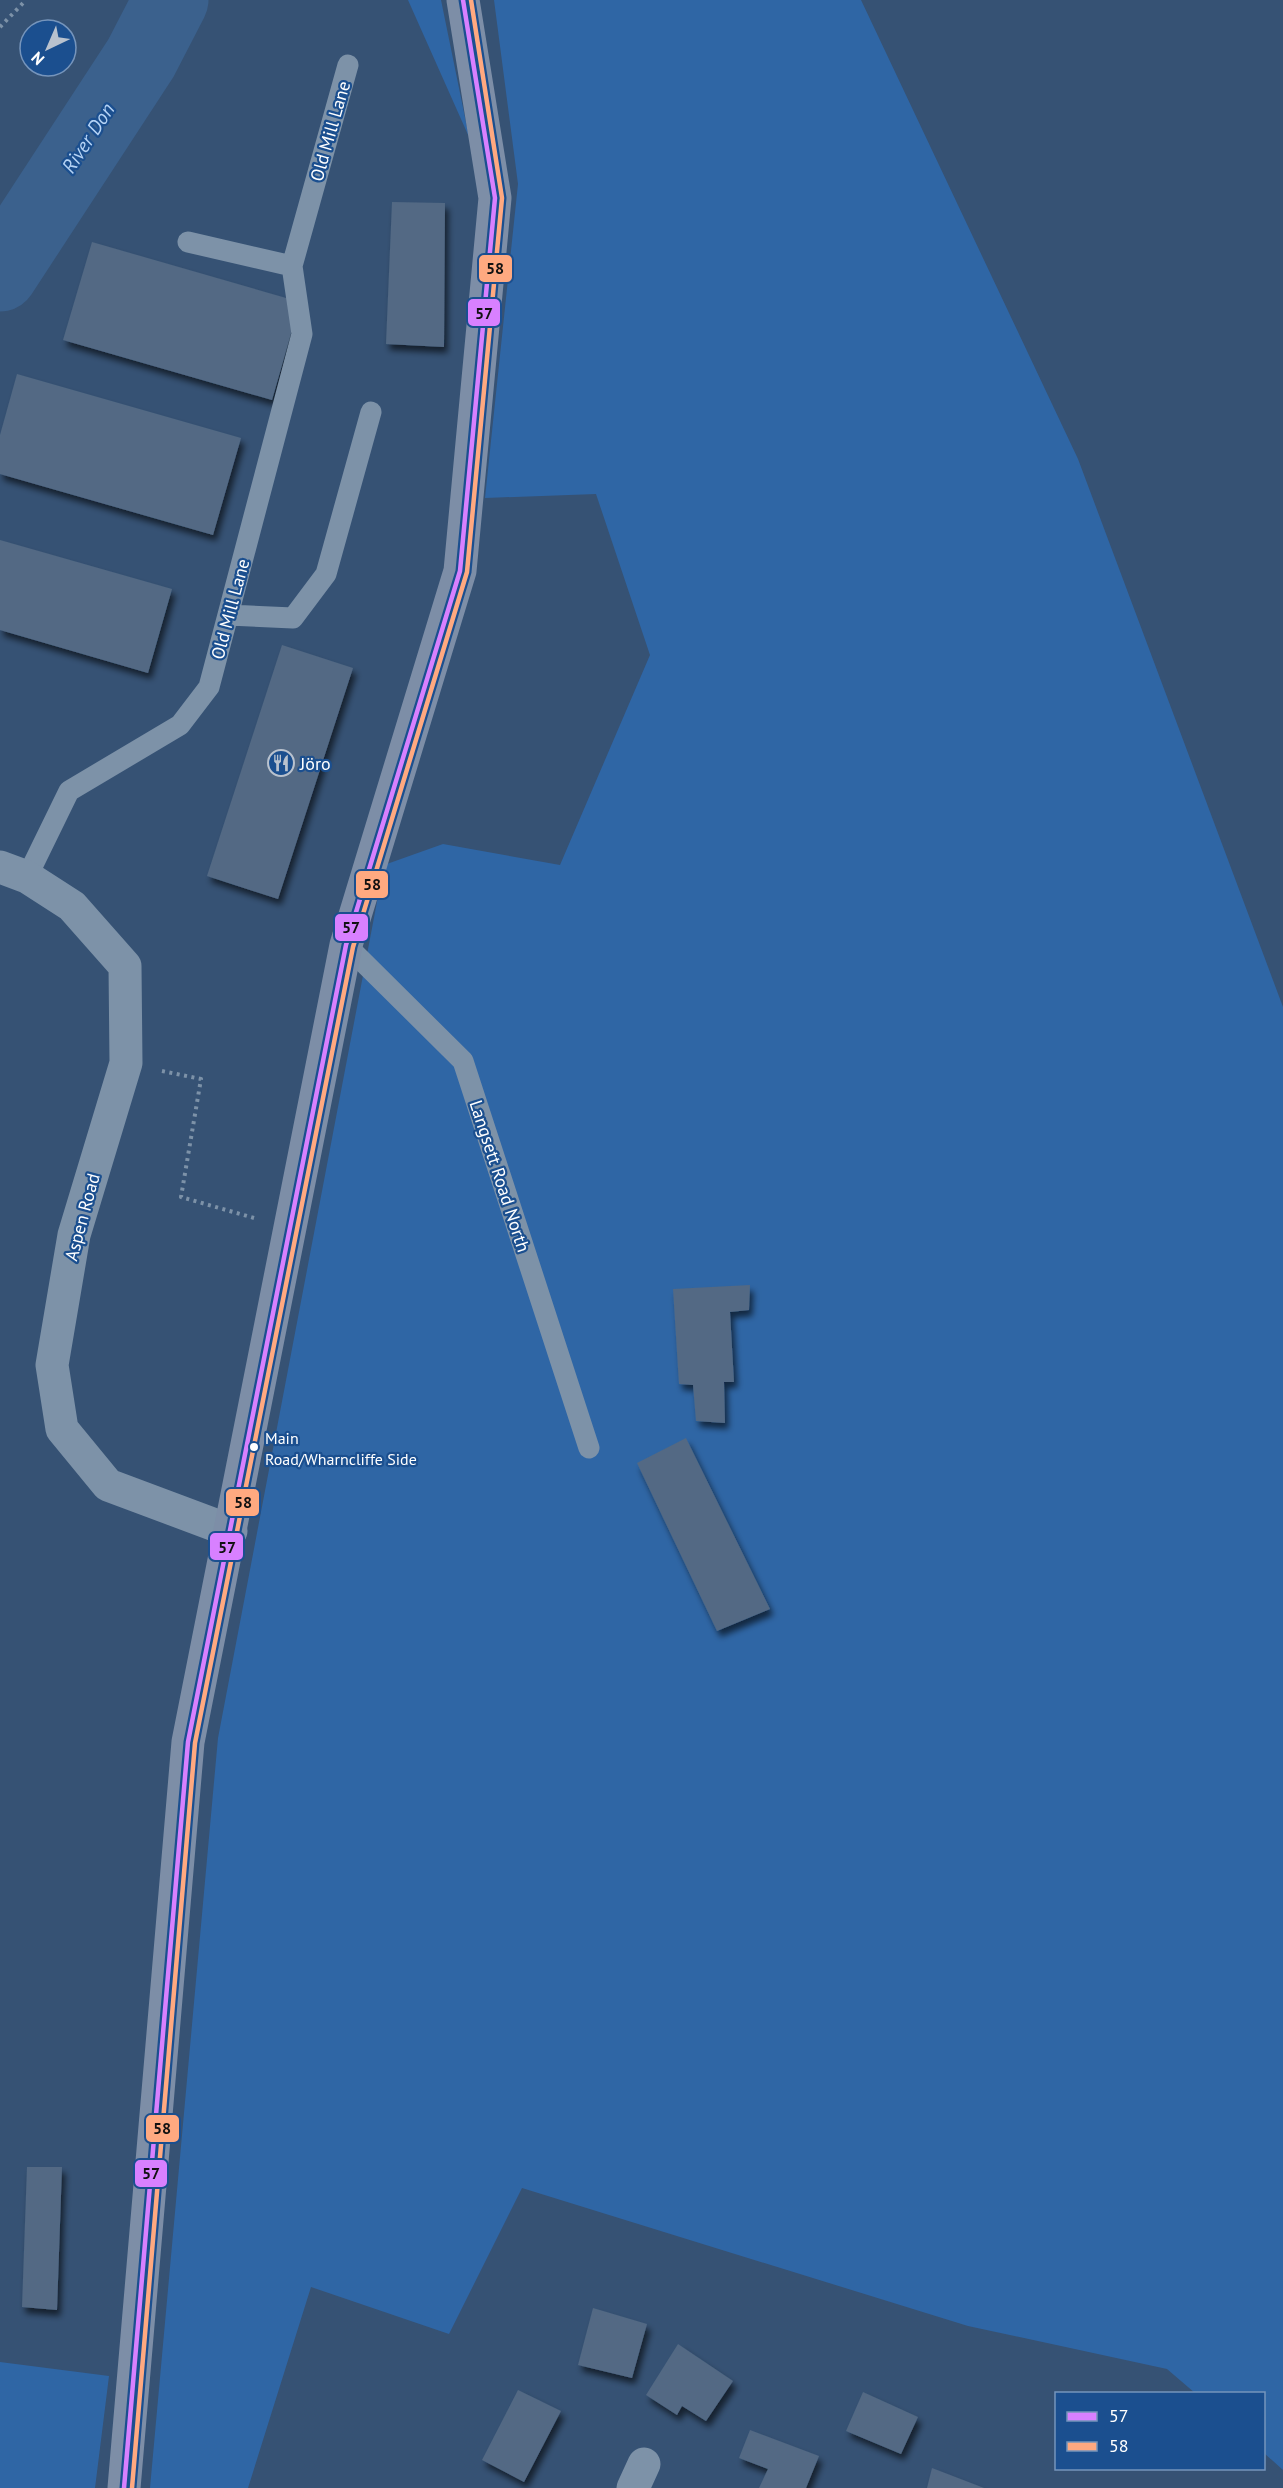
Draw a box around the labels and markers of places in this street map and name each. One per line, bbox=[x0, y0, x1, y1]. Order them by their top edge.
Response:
restaurant icon: Jöro bbox=[266, 748, 296, 778]
place label: Jöro bbox=[299, 752, 331, 775]
place label: Main Road/Wharncliffe Side bbox=[265, 1428, 417, 1469]
marker: Main Road/Wharncliffe Side bbox=[248, 1441, 260, 1453]

